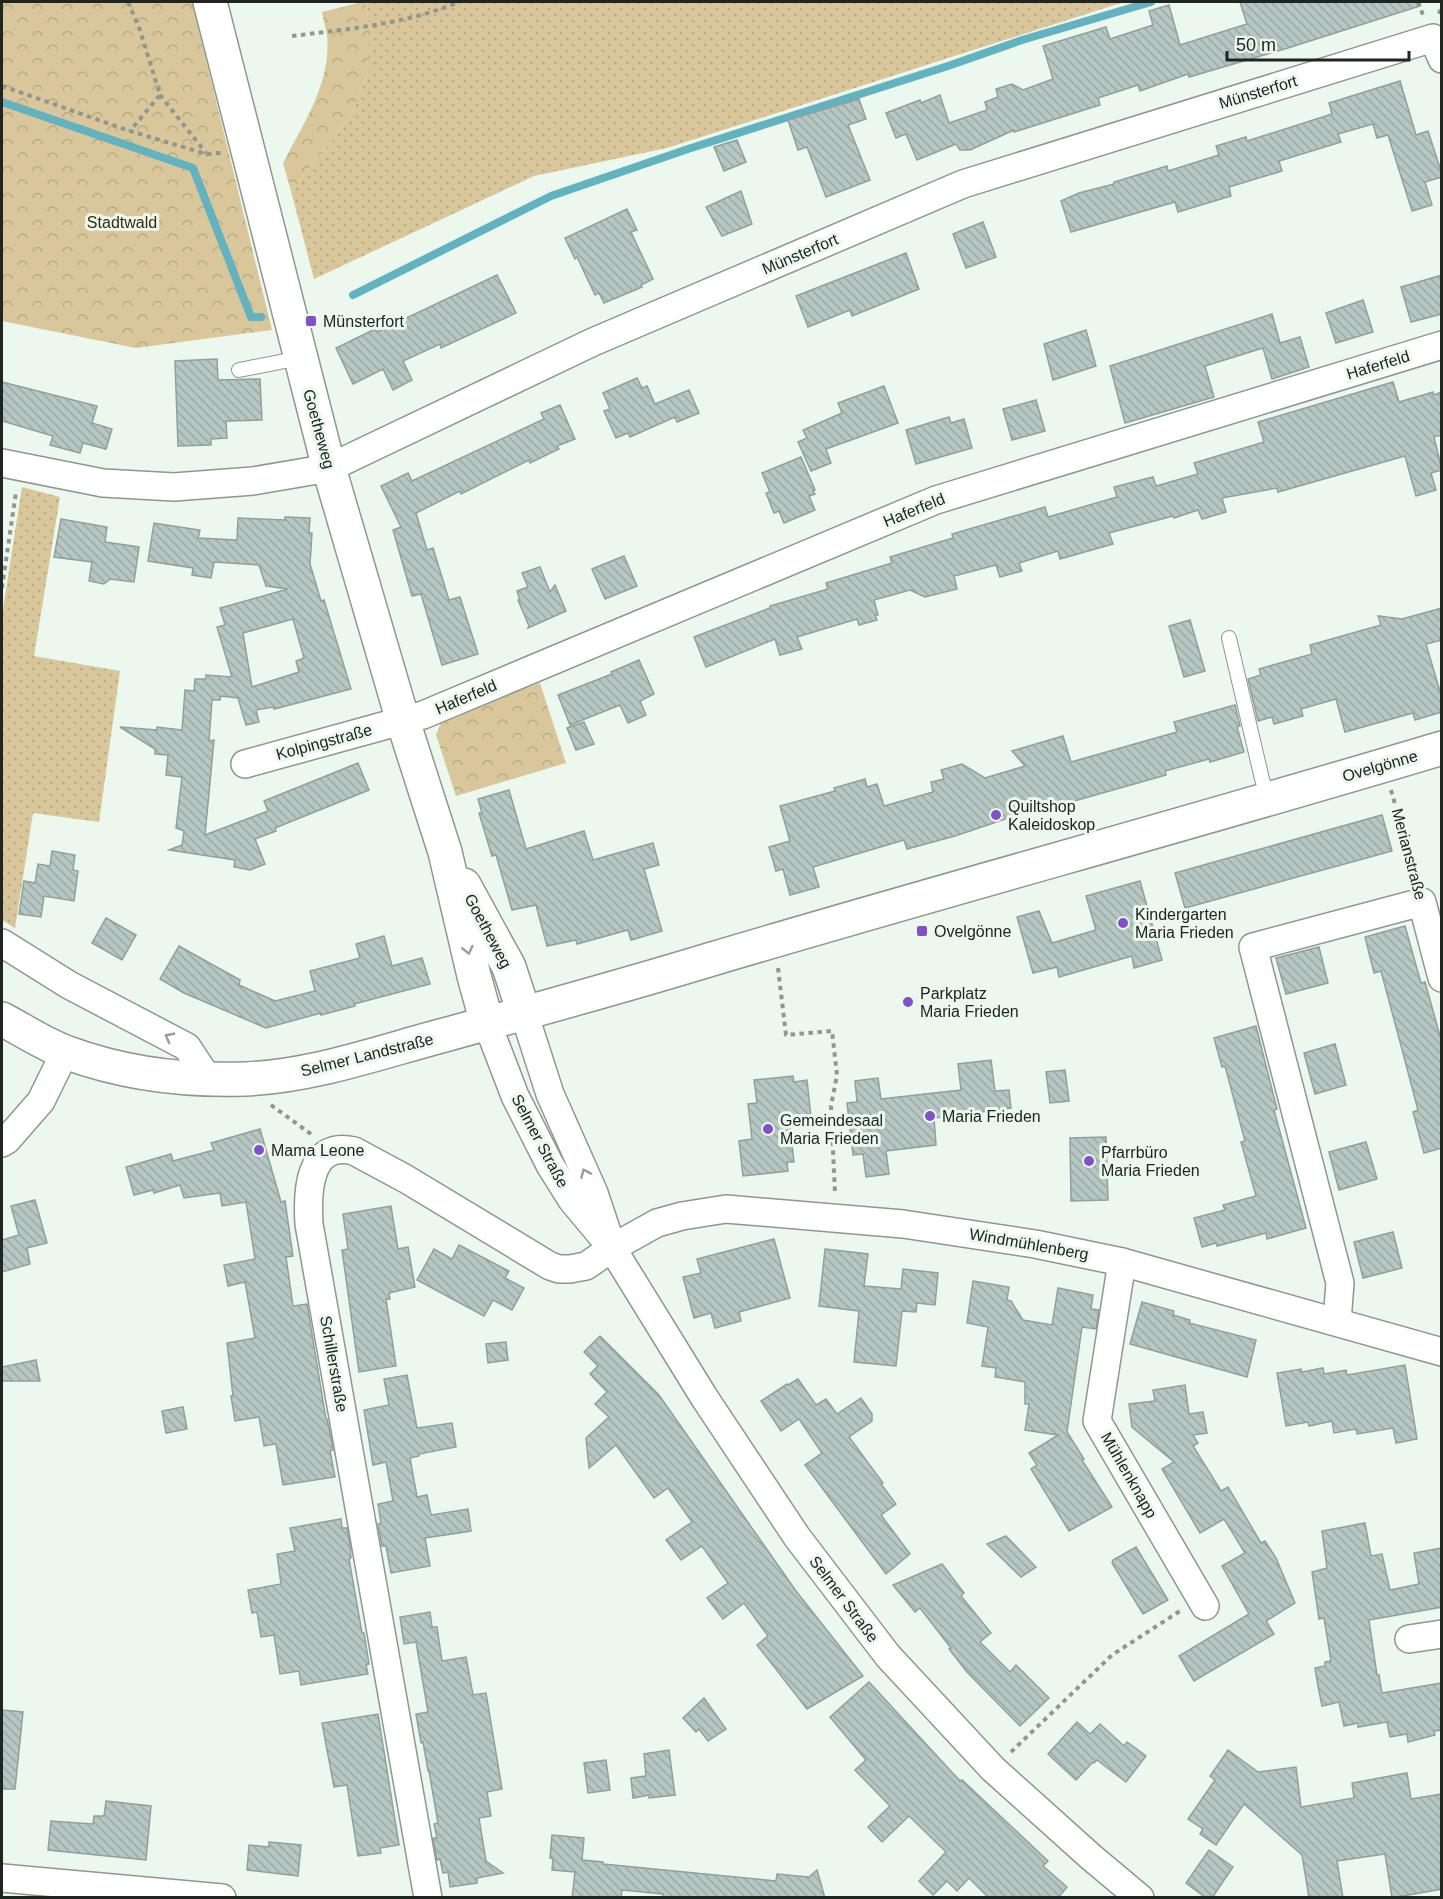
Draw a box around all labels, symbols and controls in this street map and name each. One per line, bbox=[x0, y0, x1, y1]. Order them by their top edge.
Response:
scale bar bbox=[1227, 24, 1408, 62]
text: 50 m bbox=[1236, 35, 1276, 55]
street label: Münsterfort bbox=[1217, 72, 1300, 112]
park label: Stadtwald bbox=[87, 214, 157, 231]
street label: Münsterfort bbox=[759, 230, 841, 278]
place label: Münsterfort bbox=[323, 313, 404, 330]
marker: Münsterfort bbox=[304, 314, 318, 328]
street label: Haferfeld bbox=[1344, 347, 1412, 383]
street label: Goetheweg bbox=[300, 387, 338, 471]
street label: Haferfeld bbox=[881, 490, 947, 530]
street label: Haferfeld bbox=[433, 676, 499, 718]
street label: Kolpingstraße bbox=[274, 721, 374, 763]
street label: Ovelgönne bbox=[1340, 747, 1420, 785]
place label: Quiltshop Kaleidoskop bbox=[1008, 798, 1095, 833]
street label: Merianstraße bbox=[1389, 806, 1429, 902]
marker: Quiltshop Kaleidoskop bbox=[989, 808, 1003, 822]
street label: Goetheweg bbox=[461, 891, 515, 971]
place label: Kindergarten Maria Frieden bbox=[1135, 906, 1234, 941]
marker: Kindergarten Maria Frieden bbox=[1116, 916, 1130, 930]
place label: Ovelgönne bbox=[934, 923, 1011, 940]
marker: Ovelgönne bbox=[915, 924, 929, 938]
one-way arrow bbox=[461, 945, 474, 955]
place label: Parkplatz Maria Frieden bbox=[920, 985, 1019, 1020]
marker: Parkplatz Maria Frieden bbox=[901, 995, 915, 1009]
street label: Selmer Landstraße bbox=[299, 1030, 435, 1080]
one-way arrow bbox=[164, 1033, 175, 1045]
street label: Selmer Straße bbox=[508, 1091, 572, 1191]
place label: Maria Frieden bbox=[942, 1108, 1041, 1125]
marker: Maria Frieden bbox=[923, 1109, 937, 1123]
place label: Gemeindesaal Maria Frieden bbox=[780, 1112, 883, 1147]
marker: Gemeindesaal Maria Frieden bbox=[761, 1122, 775, 1136]
place label: Mama Leone bbox=[271, 1142, 364, 1159]
marker: Mama Leone bbox=[252, 1143, 266, 1157]
place label: Pfarrbüro Maria Frieden bbox=[1101, 1144, 1200, 1179]
marker: Pfarrbüro Maria Frieden bbox=[1082, 1154, 1096, 1168]
one-way arrow bbox=[580, 1168, 592, 1179]
street label: Windmühlenberg bbox=[968, 1225, 1090, 1263]
street label: Schillerstraße bbox=[317, 1314, 351, 1414]
street label: Mühlenknapp bbox=[1098, 1429, 1160, 1521]
street label: Selmer Straße bbox=[806, 1553, 882, 1645]

